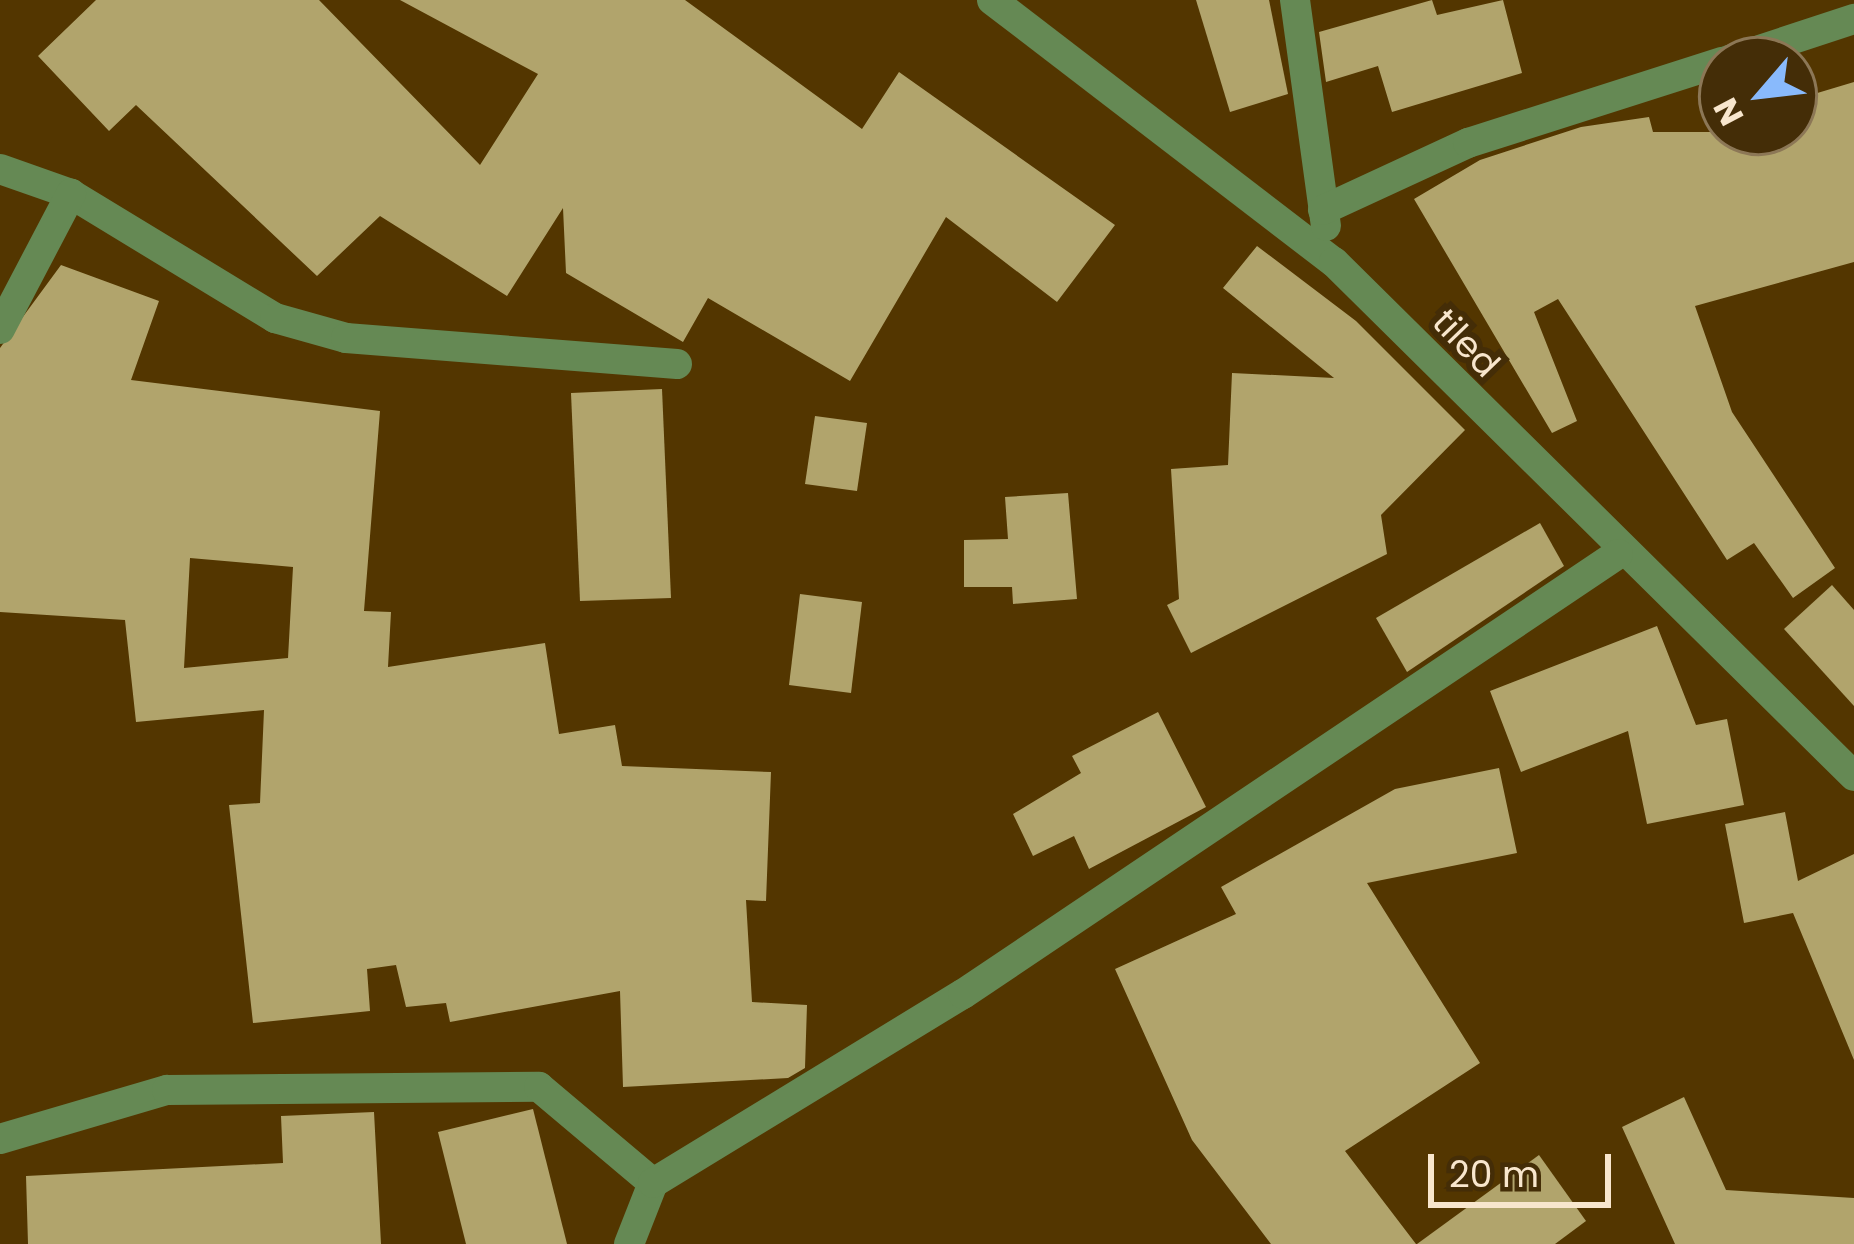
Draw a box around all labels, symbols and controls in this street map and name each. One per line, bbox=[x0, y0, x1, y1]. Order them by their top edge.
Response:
north arrow bbox=[1698, 36, 1818, 156]
text: N bbox=[1702, 90, 1755, 134]
street label: tiled bbox=[1424, 300, 1508, 386]
scale bar bbox=[1434, 1130, 1617, 1204]
text: 20 m bbox=[1449, 1149, 1539, 1200]

